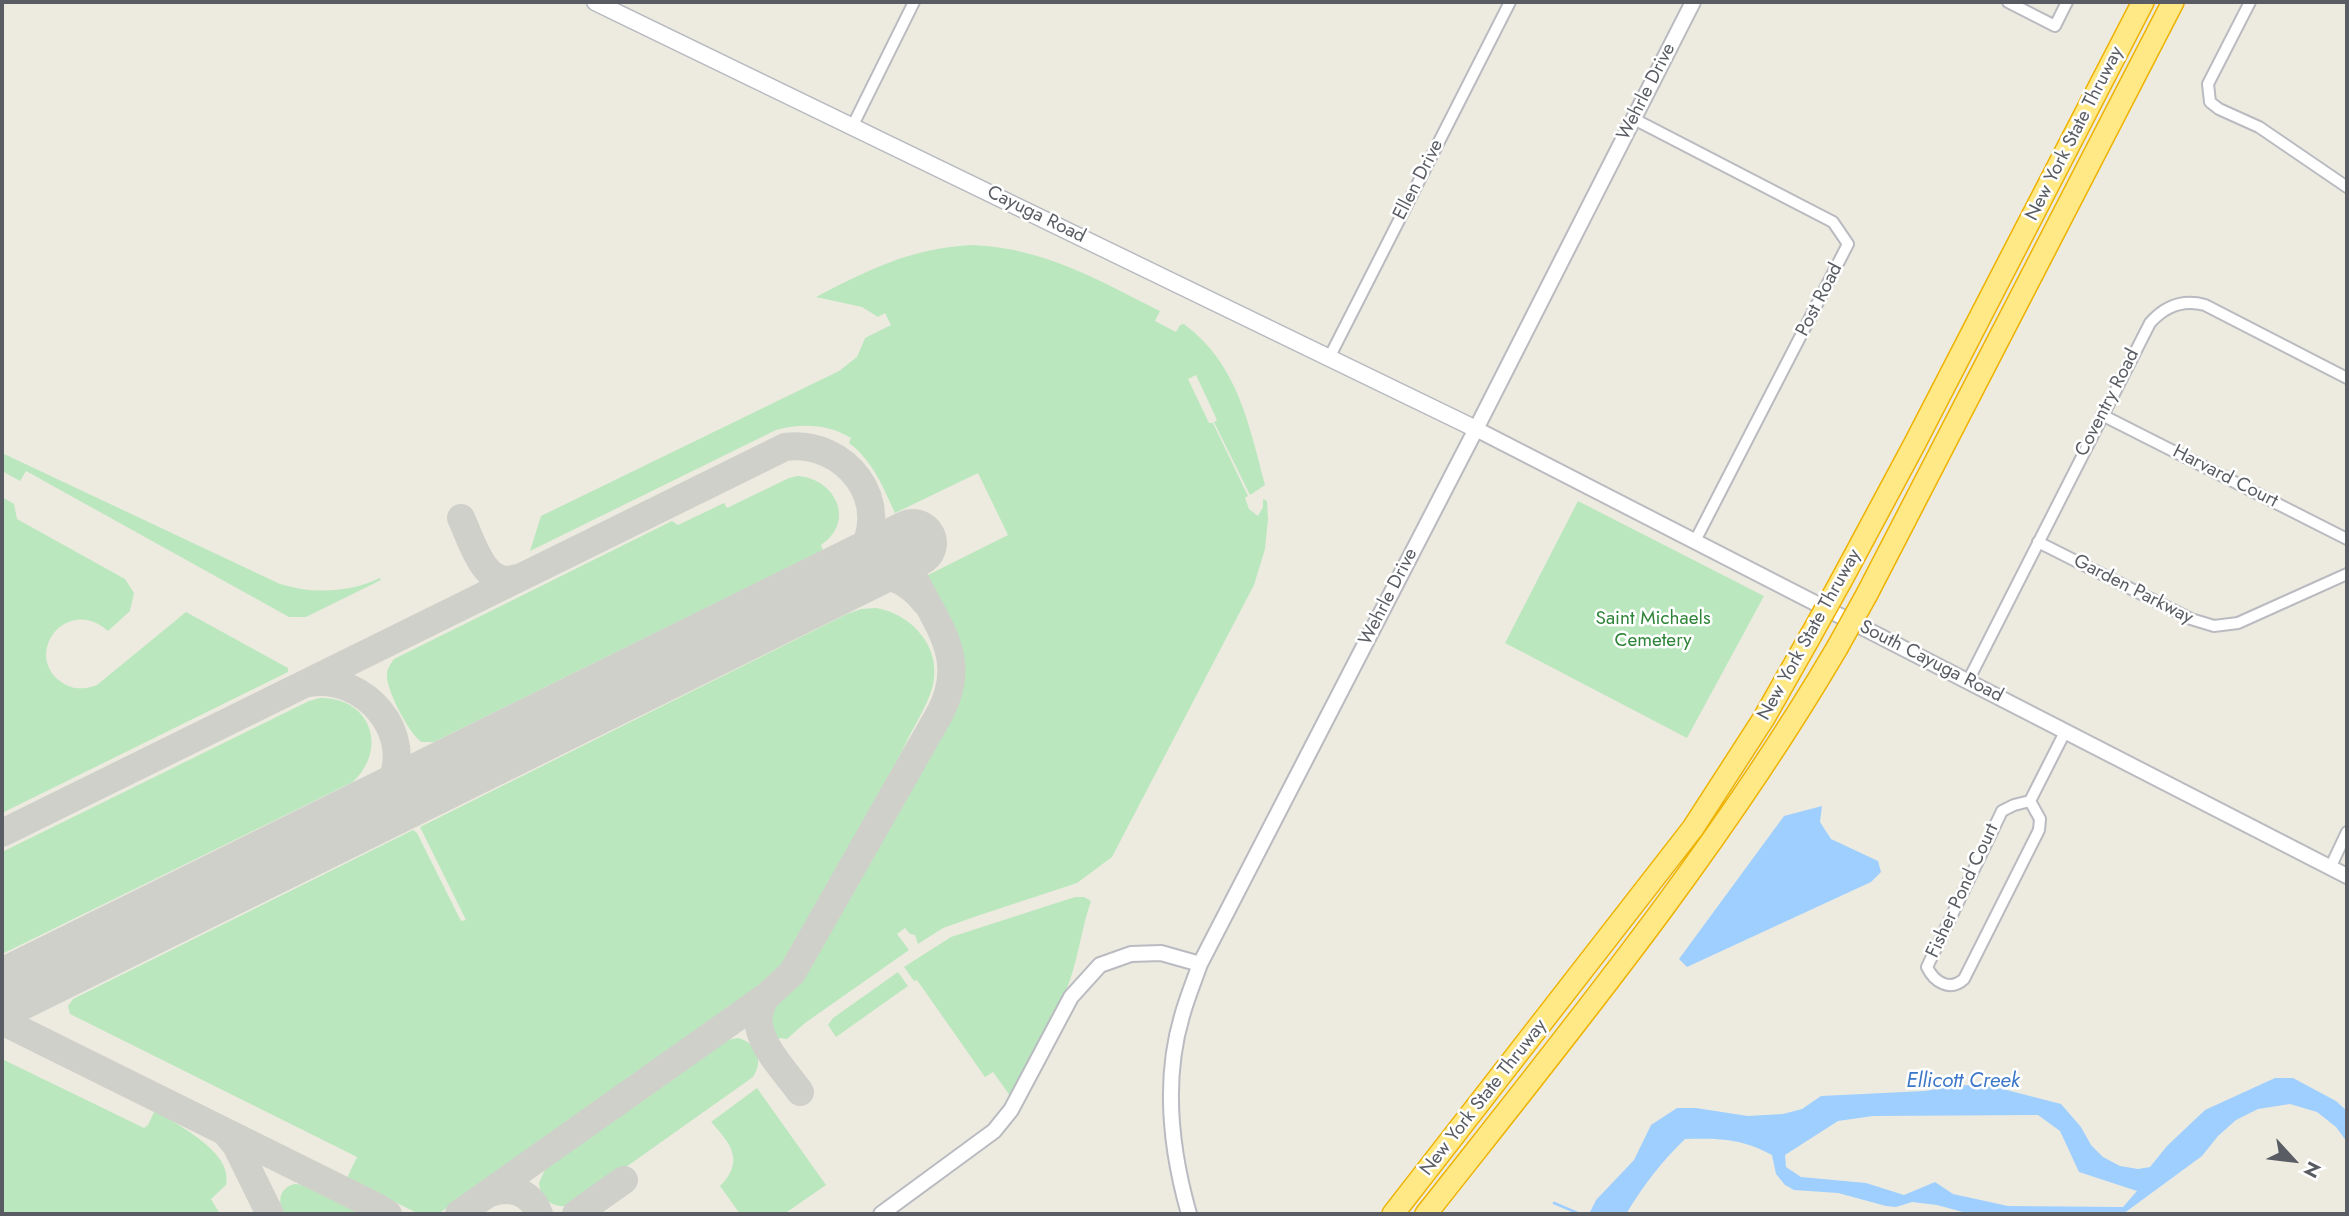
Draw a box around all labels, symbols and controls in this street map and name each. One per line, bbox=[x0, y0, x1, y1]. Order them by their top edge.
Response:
street label: Wehrle Drive bbox=[1613, 40, 1681, 144]
street label: New York State Thruway bbox=[2021, 43, 2129, 225]
street label: Ellen Drive bbox=[1389, 136, 1449, 224]
street label: Cayuga Road bbox=[983, 181, 1089, 249]
street label: Post Road bbox=[1792, 260, 1848, 340]
street label: Coventry Road bbox=[2071, 345, 2145, 461]
street label: Harvard Court bbox=[2169, 441, 2281, 513]
street label: Wehrle Drive bbox=[1355, 545, 1423, 649]
street label: New York State Thruway bbox=[1753, 545, 1867, 725]
street label: Garden Parkway bbox=[2069, 550, 2197, 630]
park label: Saint Michaels Cemetery bbox=[1595, 608, 1711, 652]
street label: South Cayuga Road bbox=[1855, 616, 2007, 708]
street label: Fisher Pond Court bbox=[1922, 820, 2004, 962]
street label: New York State Thruway bbox=[1416, 1015, 1552, 1181]
water label: Ellicott Creek bbox=[1906, 1069, 2020, 1095]
north arrow bbox=[2258, 1125, 2328, 1195]
text: N bbox=[2297, 1157, 2328, 1183]

